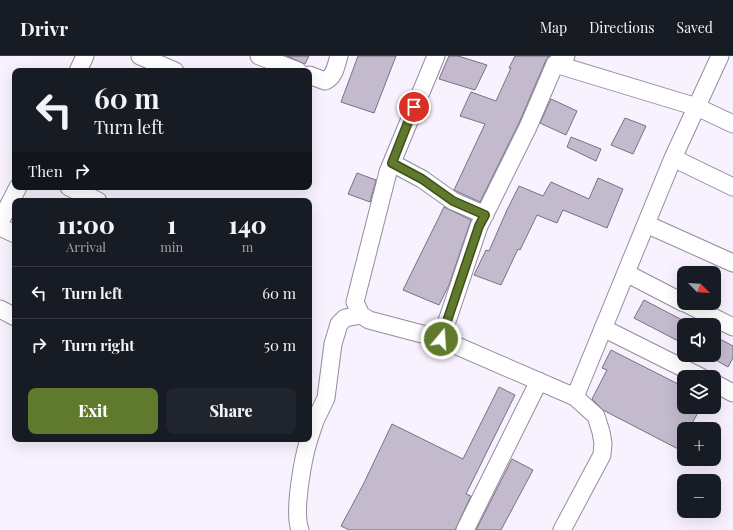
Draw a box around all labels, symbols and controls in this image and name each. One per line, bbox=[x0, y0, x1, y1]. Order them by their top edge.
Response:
text: Drivr bbox=[20, 15, 68, 41]
text: Map bbox=[540, 18, 567, 37]
text: Directions bbox=[589, 18, 655, 37]
text: Saved bbox=[677, 18, 713, 37]
text: 60 m bbox=[94, 79, 160, 116]
icon: left bbox=[28, 84, 80, 136]
pin bbox=[397, 90, 431, 124]
icon: arrive bbox=[403, 96, 425, 118]
text: Turn left bbox=[94, 115, 164, 139]
icon: right bbox=[71, 160, 93, 182]
text: Then bbox=[28, 161, 63, 181]
text: 11:00 bbox=[57, 208, 115, 240]
text: 1 bbox=[167, 208, 176, 240]
text: 140 bbox=[229, 208, 267, 240]
text: Arrival bbox=[66, 238, 106, 255]
text: min bbox=[160, 238, 183, 255]
text: m bbox=[242, 238, 253, 255]
north arrow bbox=[677, 266, 721, 310]
map controls bbox=[677, 266, 721, 518]
icon: left bbox=[28, 282, 50, 304]
text: Turn left bbox=[62, 283, 123, 303]
text: 60 m bbox=[262, 283, 296, 303]
position arrow bbox=[420, 318, 462, 360]
button: sound bbox=[677, 318, 721, 362]
icon: right bbox=[28, 334, 50, 356]
text: Turn right bbox=[62, 335, 135, 355]
text: 50 m bbox=[264, 335, 296, 355]
button: layers bbox=[677, 370, 721, 414]
button: Exit bbox=[28, 388, 158, 434]
button: Share bbox=[166, 388, 296, 434]
button: + bbox=[677, 422, 721, 466]
button: − bbox=[677, 474, 721, 518]

